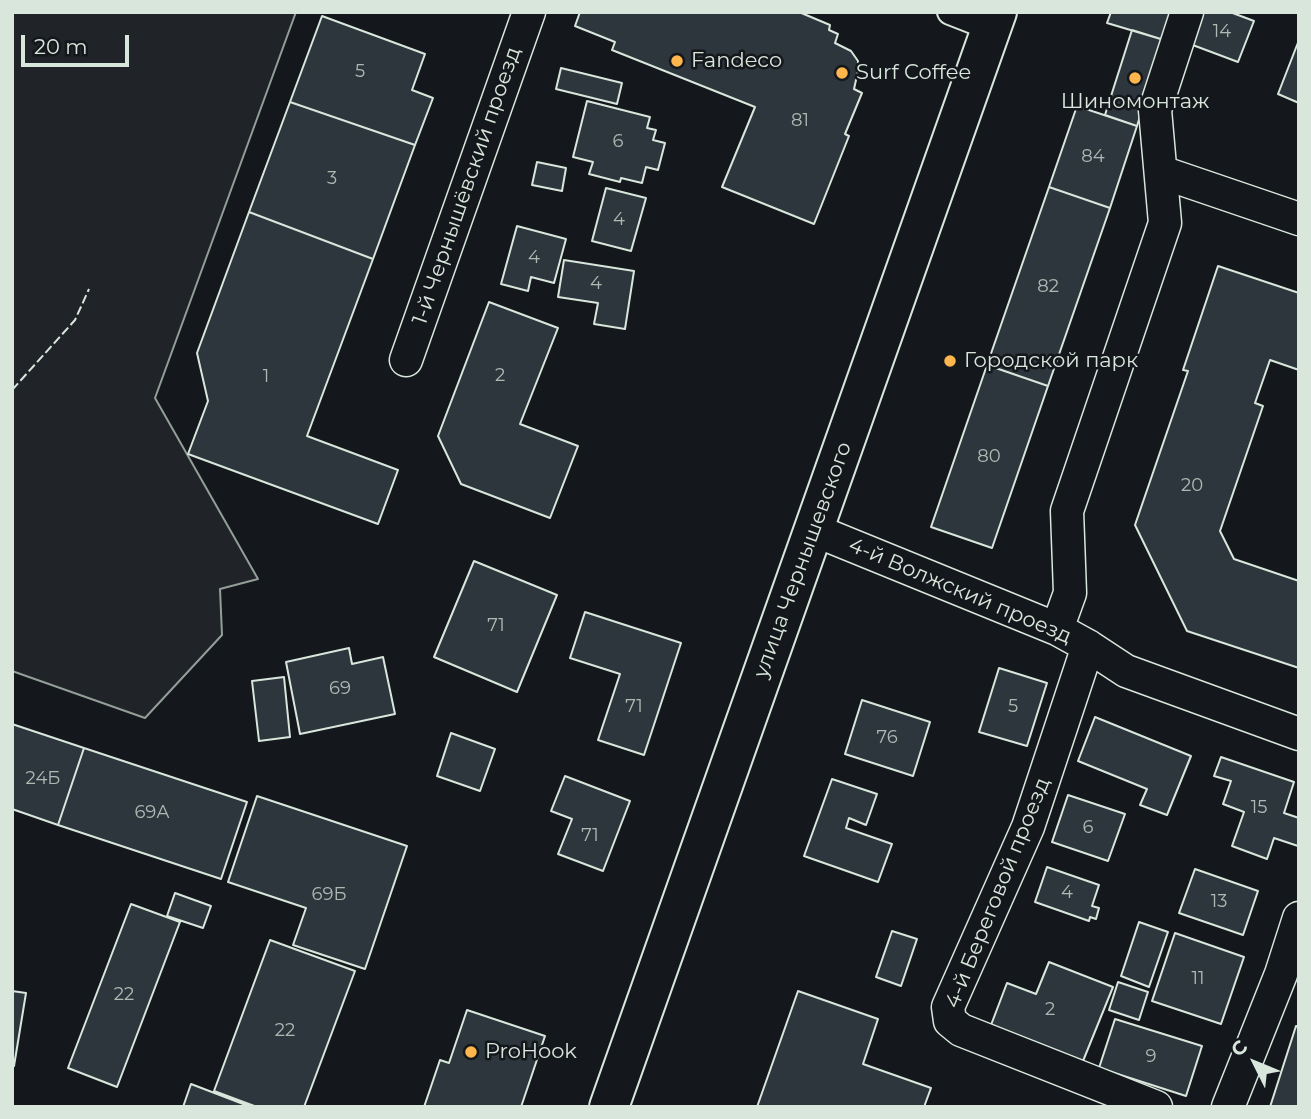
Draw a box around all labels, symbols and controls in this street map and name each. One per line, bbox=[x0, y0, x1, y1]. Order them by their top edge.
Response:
scale bar bbox=[24, 21, 133, 65]
house number: 14 bbox=[1213, 21, 1231, 43]
text: 20 m bbox=[34, 34, 88, 59]
street label: 1-й Чернышёвский проезд bbox=[408, 44, 526, 328]
place label: Fandeco bbox=[691, 48, 782, 74]
marker: Fandeco bbox=[669, 53, 685, 69]
place label: Surf Coffee bbox=[856, 60, 971, 86]
house number: 5 bbox=[355, 61, 365, 83]
marker: Surf Coffee bbox=[834, 65, 850, 81]
marker: Шиномонтаж bbox=[1127, 70, 1143, 86]
place label: Шиномонтаж bbox=[1061, 89, 1209, 115]
house number: 81 bbox=[791, 110, 809, 132]
house number: 6 bbox=[613, 131, 623, 153]
house number: 84 bbox=[1081, 146, 1105, 168]
house number: 3 bbox=[327, 168, 337, 190]
house number: 4 bbox=[613, 209, 625, 231]
house number: 4 bbox=[528, 247, 540, 269]
house number: 4 bbox=[590, 273, 602, 295]
house number: 82 bbox=[1037, 276, 1059, 298]
place label: Городской парк bbox=[964, 348, 1138, 374]
marker: Городской парк bbox=[942, 353, 958, 369]
house number: 2 bbox=[495, 365, 505, 387]
house number: 1 bbox=[263, 366, 269, 388]
street label: улица Чернышевского bbox=[749, 439, 857, 681]
house number: 80 bbox=[977, 446, 1001, 468]
house number: 20 bbox=[1181, 475, 1203, 497]
street label: 4-й Волжский проезд bbox=[845, 533, 1075, 649]
house number: 71 bbox=[487, 615, 505, 637]
house number: 69 bbox=[329, 678, 351, 700]
house number: 71 bbox=[625, 696, 643, 718]
house number: 5 bbox=[1008, 696, 1018, 718]
house number: 76 bbox=[876, 727, 898, 749]
house number: 24Б bbox=[26, 768, 60, 790]
street label: 4-й Береговой проезд bbox=[940, 774, 1056, 1012]
house number: 15 bbox=[1251, 797, 1267, 819]
house number: 69А bbox=[134, 802, 170, 824]
house number: 6 bbox=[1083, 817, 1093, 839]
house number: 71 bbox=[581, 825, 599, 847]
house number: 4 bbox=[1061, 882, 1073, 904]
house number: 69Б bbox=[312, 884, 346, 906]
house number: 13 bbox=[1211, 891, 1227, 913]
house number: 11 bbox=[1192, 968, 1204, 990]
house number: 22 bbox=[114, 984, 134, 1006]
house number: 2 bbox=[1045, 999, 1055, 1021]
house number: 22 bbox=[275, 1020, 295, 1042]
north arrow bbox=[1220, 1028, 1290, 1098]
text: С bbox=[1226, 1035, 1252, 1061]
place label: ProHook bbox=[485, 1039, 577, 1065]
marker: ProHook bbox=[463, 1044, 479, 1060]
house number: 9 bbox=[1146, 1046, 1156, 1068]

